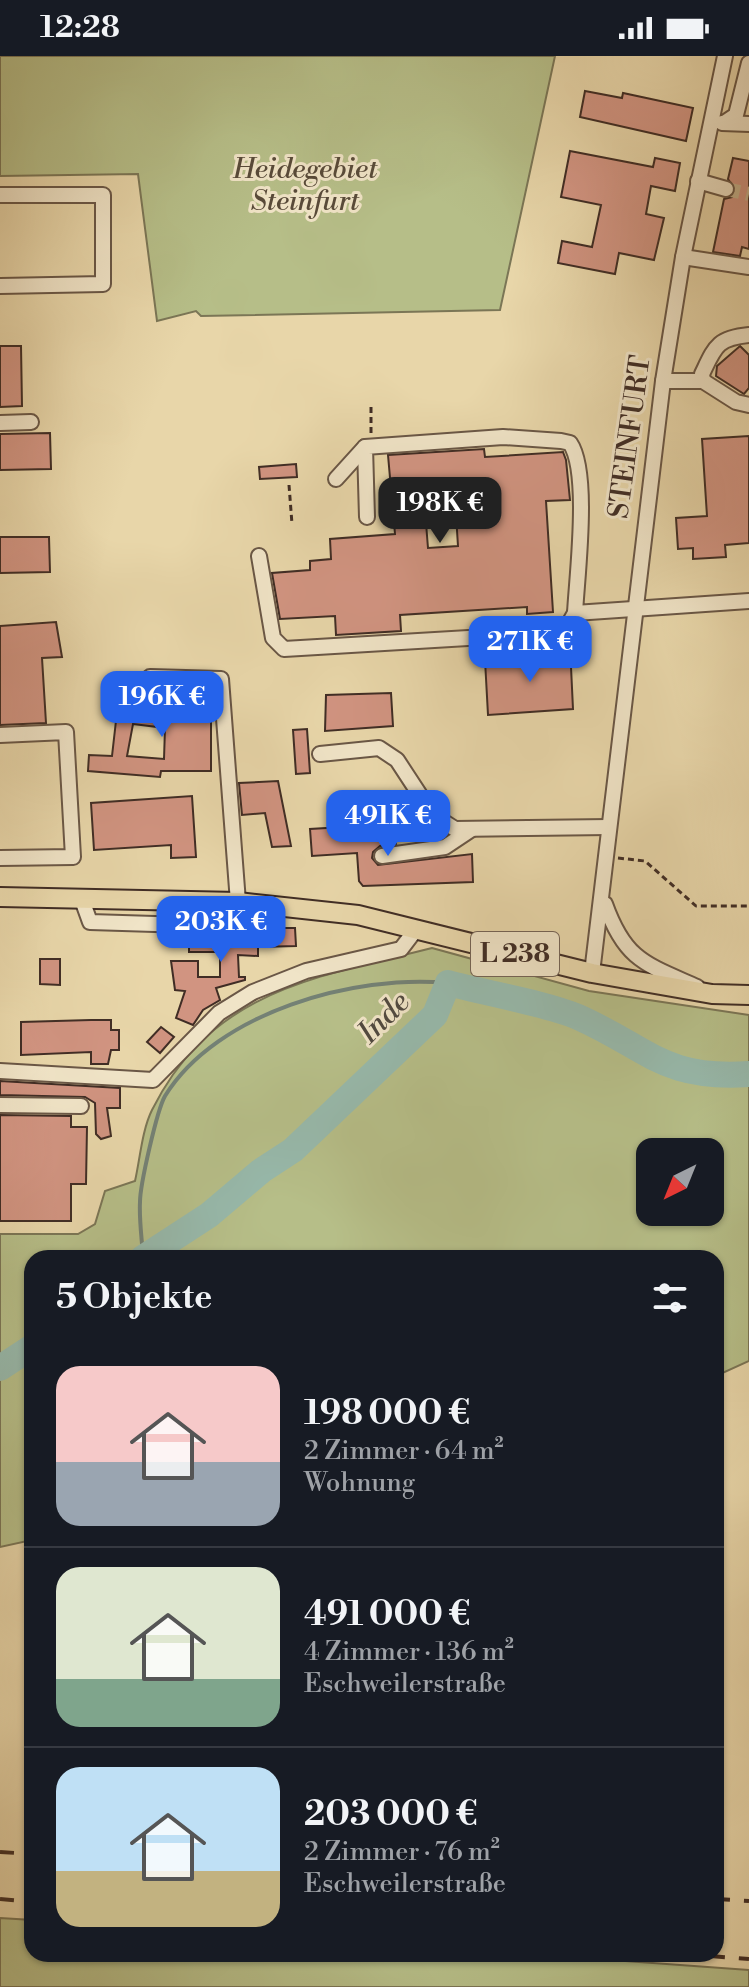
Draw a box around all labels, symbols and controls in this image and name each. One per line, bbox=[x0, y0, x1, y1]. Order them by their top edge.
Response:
text: 12:28 bbox=[40, 9, 120, 47]
park label: Heidegebiet Steinfurt bbox=[232, 152, 378, 219]
street label: STEINFURT bbox=[601, 353, 659, 521]
pin: 198K € bbox=[375, 477, 505, 545]
text: 198K € bbox=[396, 487, 484, 519]
pin: 271K € bbox=[465, 616, 595, 684]
text: 271K € bbox=[487, 626, 573, 658]
pin: 196K € bbox=[97, 671, 227, 739]
text: 196K € bbox=[119, 681, 206, 713]
pin: 491K € bbox=[323, 790, 453, 858]
text: 491K € bbox=[344, 800, 432, 832]
pin: 203K € bbox=[156, 896, 286, 964]
text: 203K € bbox=[175, 906, 267, 938]
road number: L 238 bbox=[471, 932, 559, 976]
water label: Inde bbox=[349, 984, 418, 1053]
north arrow bbox=[636, 1138, 724, 1226]
map controls bbox=[636, 1138, 724, 1226]
icon: filters bbox=[648, 1276, 692, 1320]
text: 5 Objekte bbox=[56, 1277, 212, 1319]
text: 198 000 € bbox=[304, 1393, 470, 1435]
icon: home bbox=[120, 1398, 216, 1494]
text: 2 Zimmer · 64 m² bbox=[304, 1435, 504, 1467]
text: Wohnung bbox=[304, 1467, 415, 1499]
text: 491 000 € bbox=[304, 1594, 470, 1636]
icon: home bbox=[120, 1599, 216, 1695]
text: 4 Zimmer · 136 m² bbox=[304, 1636, 514, 1668]
text: Eschweilerstraße bbox=[304, 1668, 506, 1700]
text: 203 000 € bbox=[304, 1794, 478, 1836]
icon: home bbox=[120, 1799, 216, 1895]
text: 2 Zimmer · 76 m² bbox=[304, 1836, 500, 1868]
text: Eschweilerstraße bbox=[304, 1868, 506, 1900]

